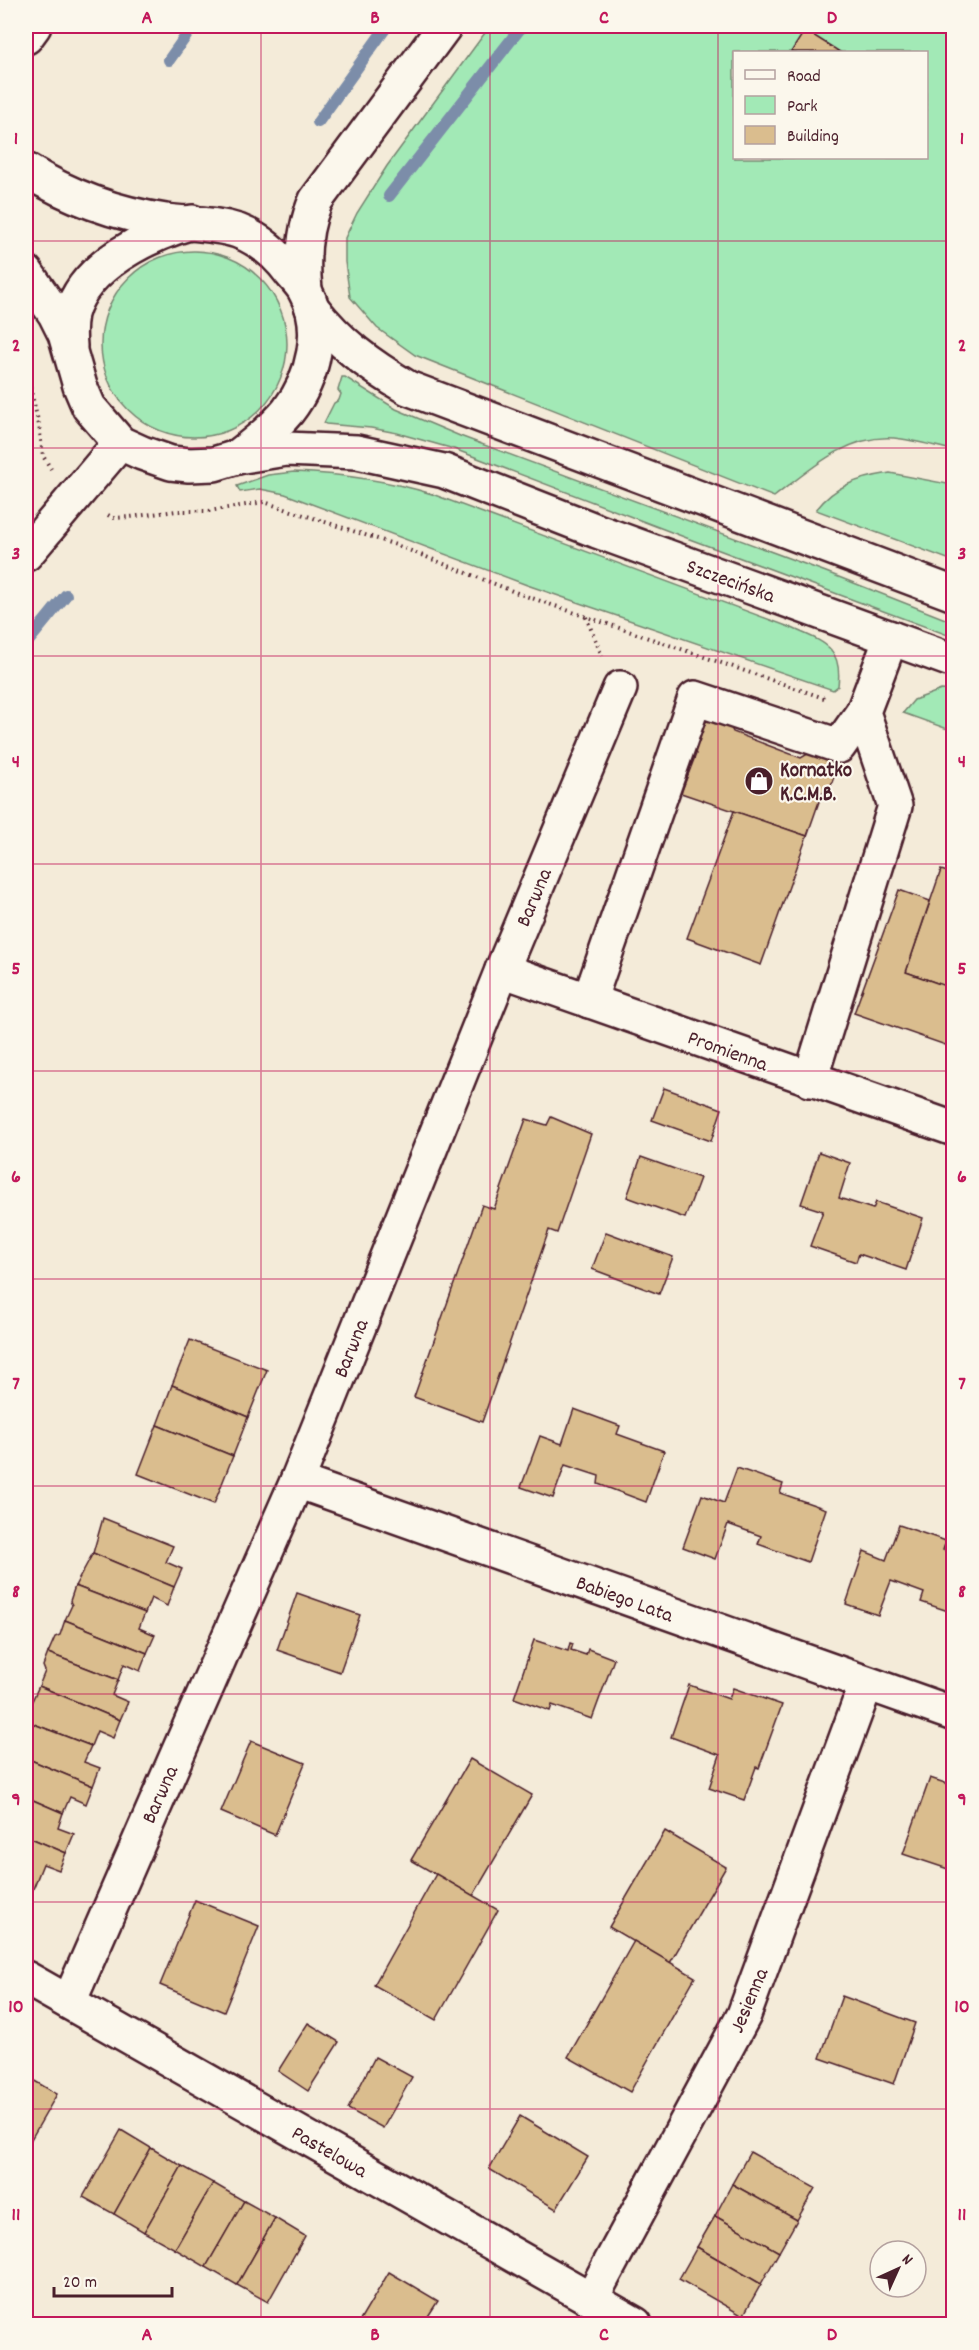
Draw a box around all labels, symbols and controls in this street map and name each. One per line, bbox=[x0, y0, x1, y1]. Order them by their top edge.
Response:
text: A bbox=[142, 5, 153, 33]
text: B bbox=[370, 5, 380, 33]
text: C bbox=[599, 5, 609, 33]
text: D bbox=[827, 5, 838, 33]
legend bbox=[733, 51, 928, 159]
text: Road bbox=[787, 65, 821, 90]
text: Park bbox=[787, 95, 818, 120]
text: Building bbox=[787, 125, 839, 150]
text: 1 bbox=[14, 126, 18, 154]
text: 1 bbox=[960, 126, 964, 154]
text: 2 bbox=[12, 333, 20, 361]
text: 2 bbox=[958, 333, 966, 361]
text: 3 bbox=[12, 541, 20, 569]
text: 3 bbox=[958, 541, 966, 569]
street label: Szczecińska bbox=[682, 553, 779, 613]
text: 4 bbox=[12, 749, 20, 777]
text: 4 bbox=[958, 749, 966, 777]
place label: Kornatko K.C.M.B. bbox=[780, 757, 852, 811]
shop icon: Kornatko K.C.M.B. bbox=[743, 765, 775, 797]
street label: Barwna bbox=[510, 863, 562, 932]
text: 5 bbox=[11, 956, 21, 984]
text: 5 bbox=[957, 956, 967, 984]
street label: Promienna bbox=[683, 1024, 772, 1082]
text: 6 bbox=[11, 1164, 21, 1192]
text: 6 bbox=[957, 1164, 967, 1192]
street label: Barwna bbox=[328, 1314, 378, 1383]
text: 7 bbox=[12, 1371, 20, 1399]
text: 7 bbox=[958, 1371, 966, 1399]
street label: Babiego Lata bbox=[571, 1569, 678, 1633]
text: 8 bbox=[12, 1579, 20, 1607]
text: 8 bbox=[958, 1579, 966, 1607]
street label: Barwna bbox=[136, 1760, 188, 1829]
text: 9 bbox=[11, 1787, 21, 1815]
text: 9 bbox=[957, 1787, 967, 1815]
street label: Jesienna bbox=[724, 1963, 778, 2038]
text: 10 bbox=[8, 1994, 24, 2022]
text: 10 bbox=[954, 1994, 970, 2022]
street label: Pastelowa bbox=[285, 2120, 373, 2188]
text: 11 bbox=[12, 2202, 20, 2230]
text: 11 bbox=[958, 2202, 966, 2230]
north arrow bbox=[868, 2239, 928, 2299]
text: N bbox=[896, 2249, 918, 2271]
scale bar bbox=[54, 2260, 172, 2298]
text: 20 m bbox=[63, 2271, 97, 2296]
text: A bbox=[142, 2322, 153, 2350]
text: B bbox=[370, 2322, 380, 2350]
text: C bbox=[599, 2322, 609, 2350]
text: D bbox=[827, 2322, 838, 2350]

